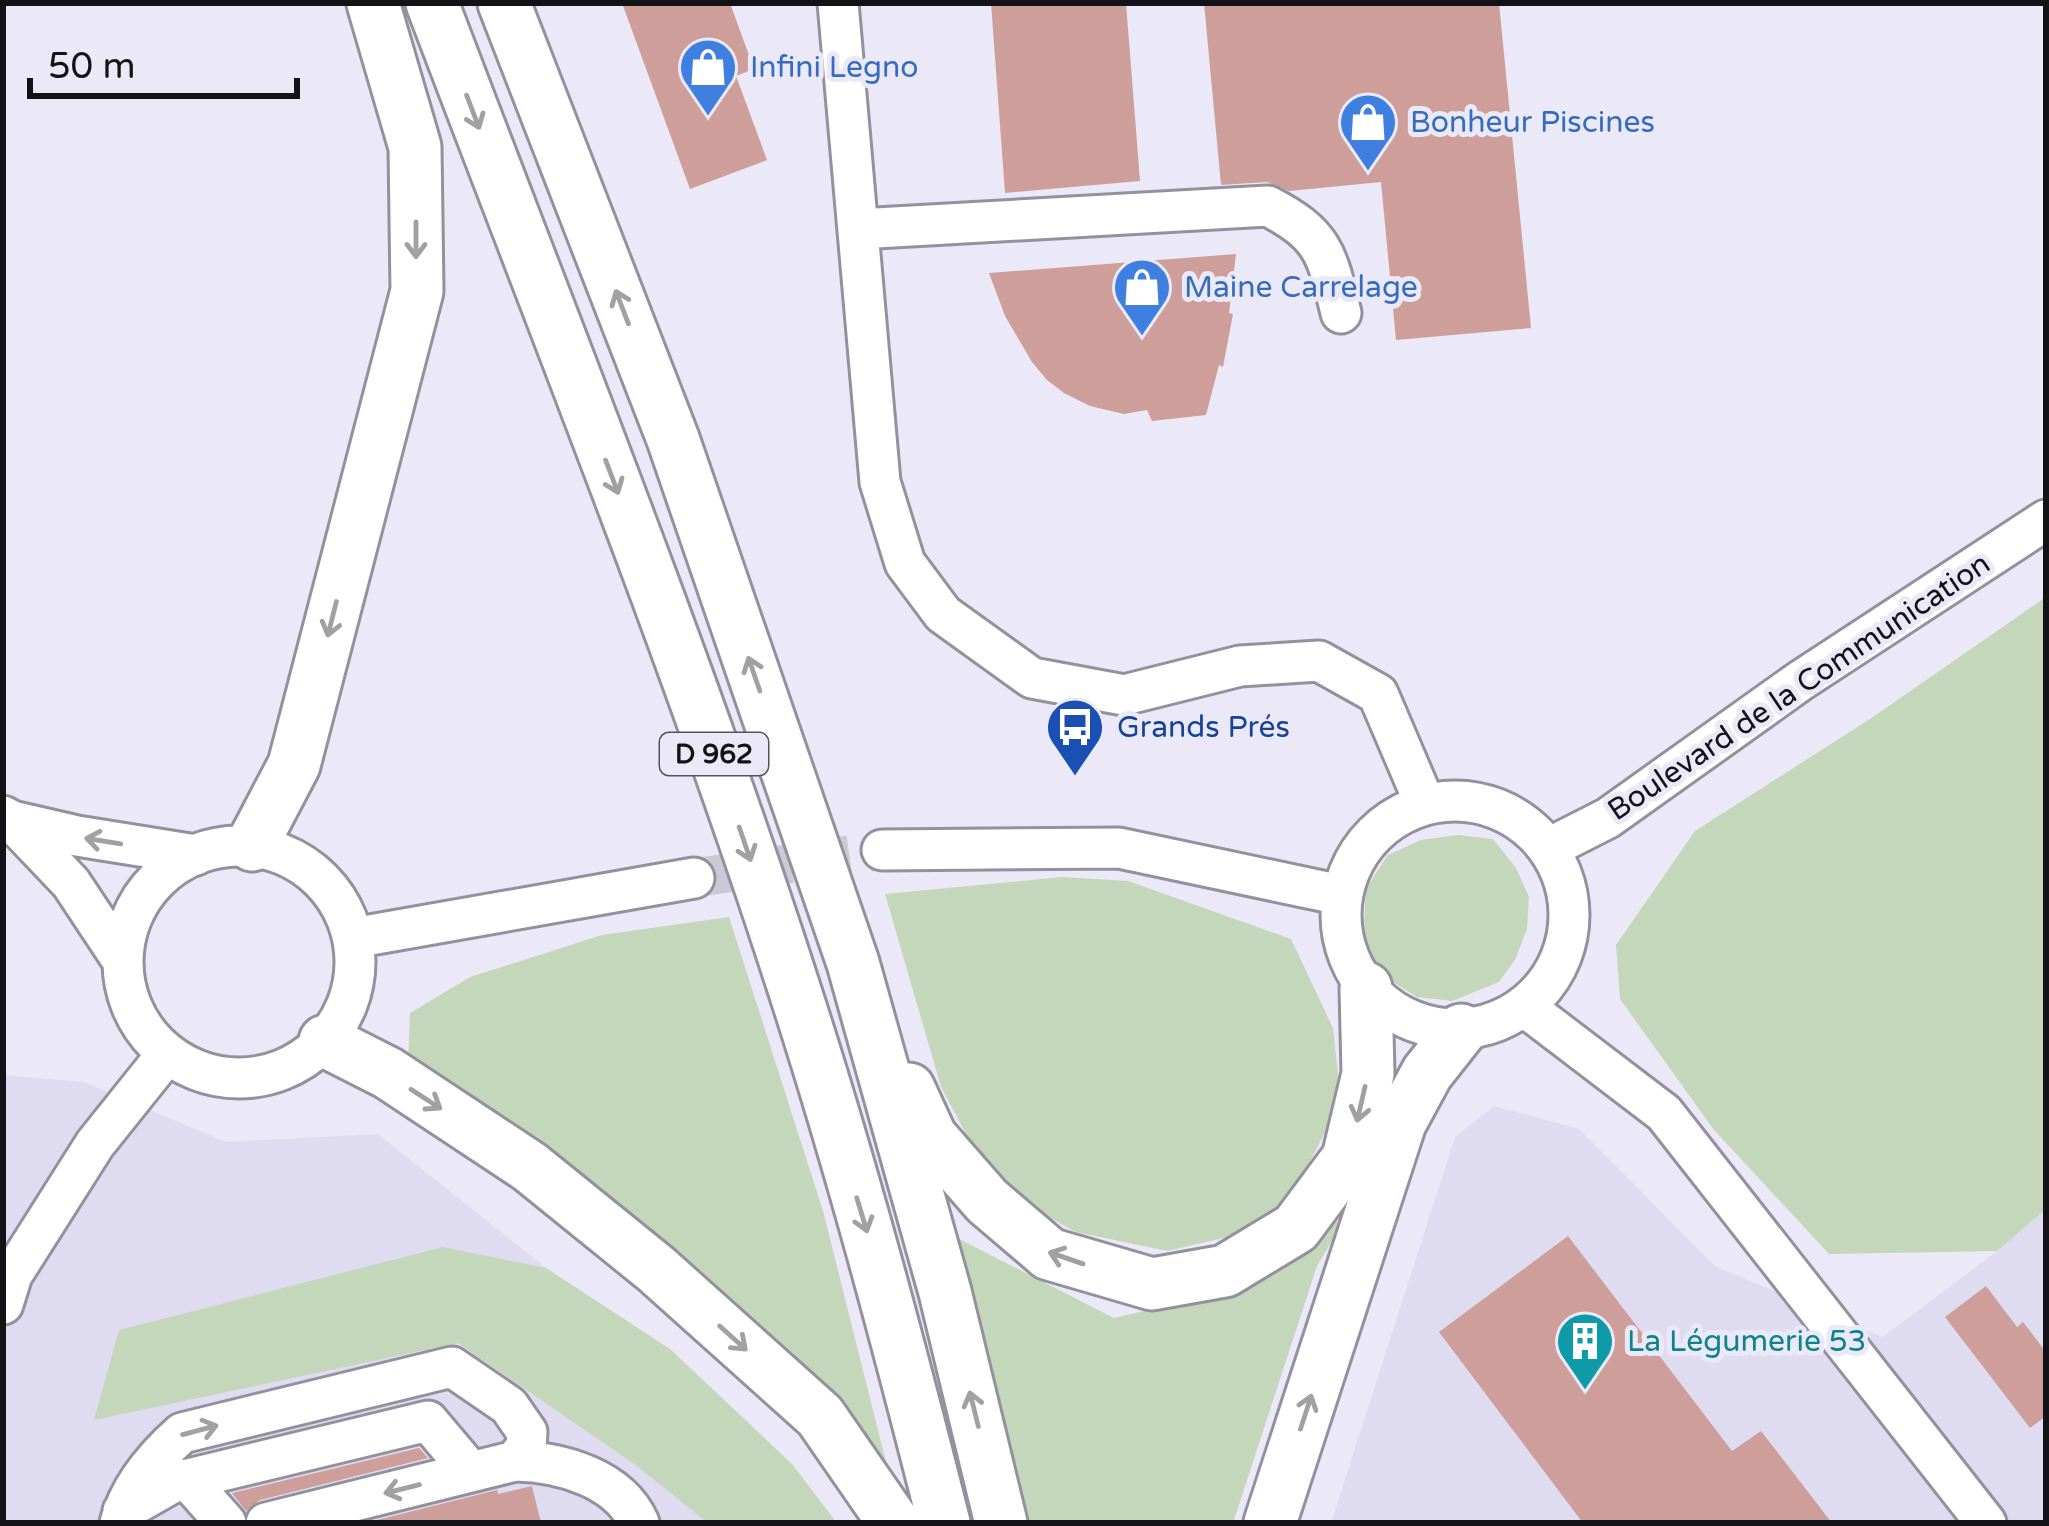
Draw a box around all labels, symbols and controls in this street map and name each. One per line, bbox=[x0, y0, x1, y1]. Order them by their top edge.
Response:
scale bar bbox=[30, 24, 297, 98]
shop icon: Infini Legno bbox=[677, 36, 739, 118]
text: 50 m bbox=[48, 45, 136, 88]
place label: Infini Legno bbox=[750, 49, 918, 86]
shop icon: Bonheur Piscines bbox=[1337, 91, 1399, 173]
one-way arrow bbox=[464, 93, 486, 130]
place label: Bonheur Piscines bbox=[1410, 104, 1655, 141]
one-way arrow bbox=[405, 220, 427, 259]
shop icon: Maine Carrelage bbox=[1111, 256, 1173, 338]
place label: Maine Carrelage bbox=[1184, 269, 1418, 306]
one-way arrow bbox=[610, 289, 631, 326]
one-way arrow bbox=[602, 458, 624, 495]
street label: Boulevard de la Communication bbox=[1601, 545, 1997, 829]
one-way arrow bbox=[320, 599, 342, 637]
one-way arrow bbox=[742, 656, 763, 693]
bus stop icon: Grands Prés bbox=[1044, 696, 1106, 778]
place label: Grands Prés bbox=[1117, 709, 1290, 746]
road number: D 962 bbox=[660, 733, 768, 775]
one-way arrow bbox=[736, 824, 757, 861]
one-way arrow bbox=[84, 828, 123, 851]
one-way arrow bbox=[1349, 1085, 1371, 1123]
one-way arrow bbox=[409, 1086, 443, 1111]
one-way arrow bbox=[852, 1196, 874, 1234]
one-way arrow bbox=[1048, 1245, 1086, 1267]
building icon: La Légumerie 53 bbox=[1554, 1310, 1616, 1392]
place label: La Légumerie 53 bbox=[1627, 1323, 1866, 1360]
one-way arrow bbox=[718, 1324, 748, 1351]
one-way arrow bbox=[962, 1391, 984, 1429]
one-way arrow bbox=[1297, 1394, 1319, 1432]
one-way arrow bbox=[180, 1417, 218, 1439]
one-way arrow bbox=[383, 1479, 421, 1501]

